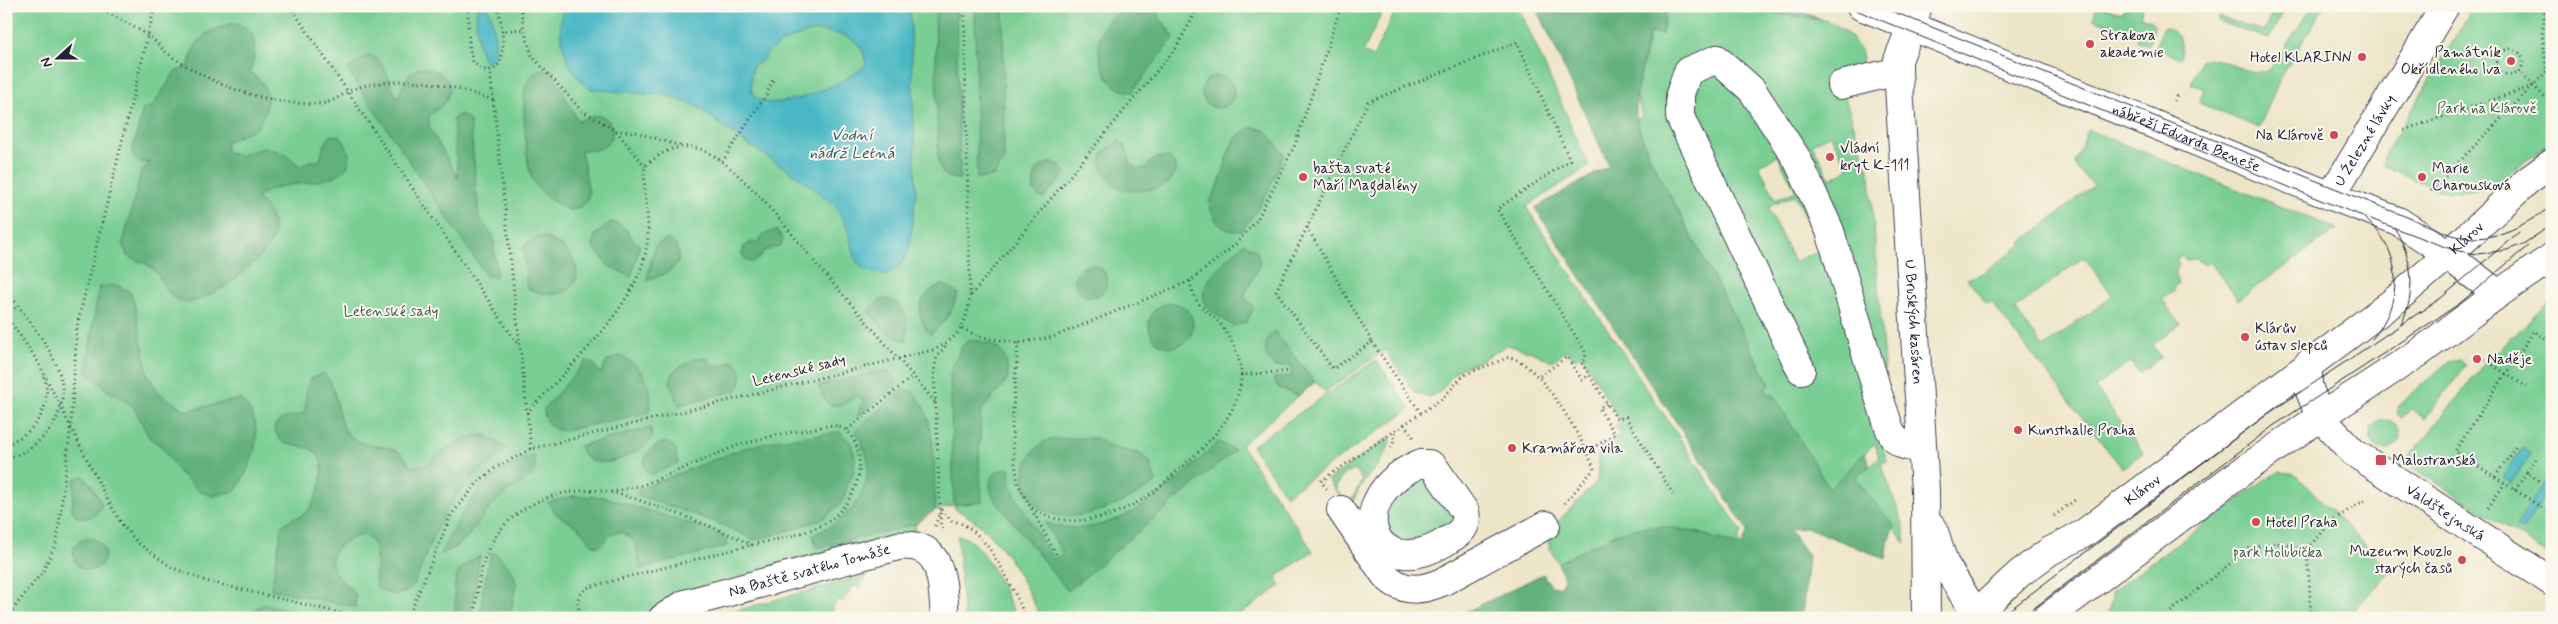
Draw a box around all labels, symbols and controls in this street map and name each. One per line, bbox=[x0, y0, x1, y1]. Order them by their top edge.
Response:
place label: Strakova akademie bbox=[2100, 26, 2164, 63]
north arrow bbox=[32, 32, 82, 82]
marker: Strakova akademie bbox=[2084, 38, 2096, 50]
place label: Památník Okřídleného lva bbox=[2401, 43, 2501, 80]
place label: Hotel KLARINN bbox=[2250, 48, 2352, 68]
marker: Hotel KLARINN bbox=[2356, 51, 2368, 63]
text: N bbox=[37, 55, 57, 70]
marker: Památník Okřídleného lva bbox=[2505, 55, 2517, 67]
street label: U Železné lávky bbox=[2330, 91, 2401, 191]
park label: Park na Klárově bbox=[2437, 99, 2537, 119]
street label: nábřeží Edvarda Beneše bbox=[2109, 100, 2263, 177]
water label: Vodní nádrž Letná bbox=[809, 125, 895, 164]
place label: Na Klárově bbox=[2256, 126, 2324, 146]
marker: Na Klárově bbox=[2328, 129, 2340, 141]
place label: Vládní kryt K-111 bbox=[1840, 139, 1909, 176]
marker: Vládní kryt K-111 bbox=[1824, 151, 1836, 163]
place label: bašta svaté Maří Magdalény bbox=[1313, 159, 1418, 197]
place label: Marie Charousková bbox=[2432, 159, 2511, 196]
marker: bašta svaté Maří Magdalény bbox=[1297, 171, 1309, 183]
marker: Marie Charousková bbox=[2416, 171, 2428, 183]
street label: Klárov bbox=[2445, 218, 2489, 260]
street label: U Bruských kasáren bbox=[1899, 259, 1927, 385]
park label: Letenské sady bbox=[343, 302, 439, 322]
place label: Klárův ústav slepců bbox=[2255, 319, 2328, 356]
marker: Klárův ústav slepců bbox=[2239, 331, 2251, 343]
street label: Letenské sady bbox=[751, 350, 848, 392]
place label: Naděje bbox=[2487, 350, 2532, 370]
marker: Naděje bbox=[2471, 353, 2483, 365]
place label: Kunsthalle Praha bbox=[2028, 421, 2136, 441]
marker: Kunsthalle Praha bbox=[2012, 424, 2024, 436]
place label: Kramářova vila bbox=[1522, 439, 1624, 459]
marker: Kramářova vila bbox=[1506, 442, 1518, 454]
place label: Malostranská bbox=[2392, 451, 2476, 471]
marker: Malostranská bbox=[2374, 453, 2388, 467]
street label: Klárov bbox=[2121, 470, 2165, 510]
street label: Valdštejnská bbox=[2402, 480, 2489, 547]
place label: Hotel Praha bbox=[2266, 513, 2338, 533]
marker: Hotel Praha bbox=[2250, 516, 2262, 528]
street label: Na Baště svatého Tomáše bbox=[727, 540, 893, 603]
place label: Muzeum Kouzlo starých časů bbox=[2349, 542, 2452, 579]
park label: park Holubička bbox=[2233, 543, 2323, 563]
marker: Muzeum Kouzlo starých časů bbox=[2456, 554, 2468, 566]

